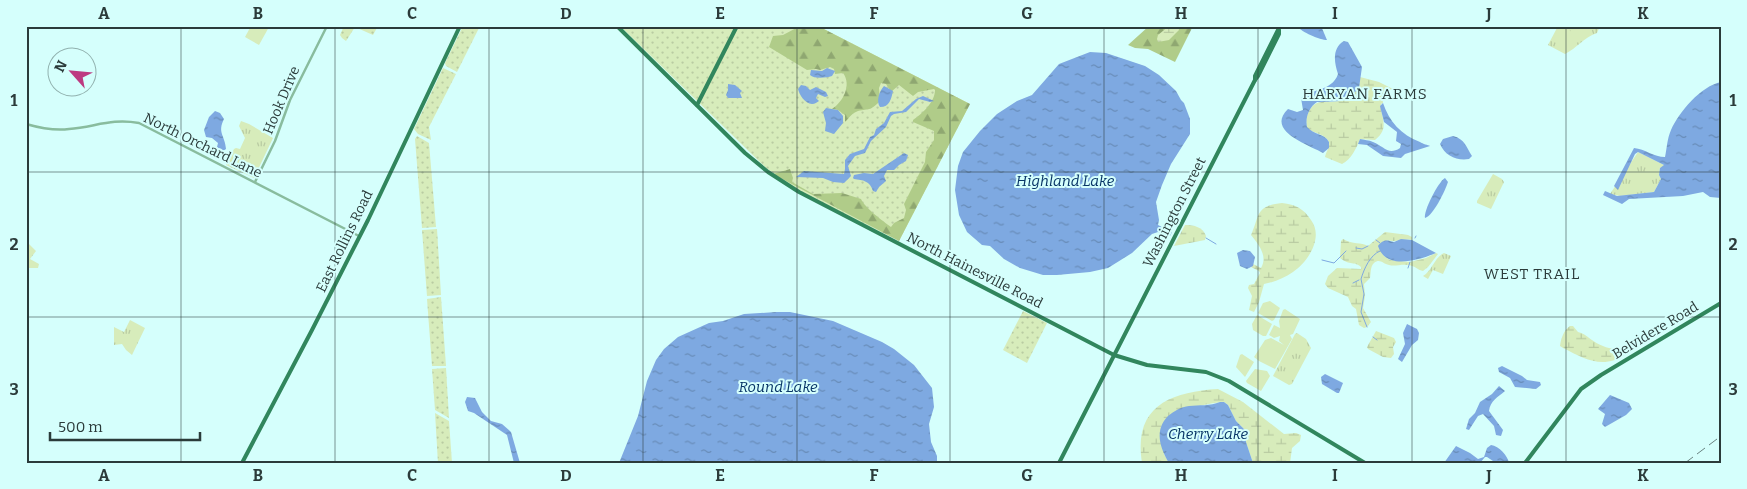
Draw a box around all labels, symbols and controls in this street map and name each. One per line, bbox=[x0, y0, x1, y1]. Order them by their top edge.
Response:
text: A bbox=[98, 4, 110, 23]
text: B bbox=[253, 4, 263, 23]
text: C bbox=[407, 4, 417, 23]
text: D bbox=[560, 4, 572, 23]
text: E bbox=[715, 4, 725, 23]
text: F bbox=[870, 4, 879, 23]
text: G bbox=[1021, 4, 1033, 23]
text: H bbox=[1175, 4, 1188, 23]
text: I bbox=[1332, 4, 1338, 23]
text: J bbox=[1485, 4, 1492, 23]
text: K bbox=[1637, 4, 1649, 23]
north arrow bbox=[48, 48, 98, 98]
text: N bbox=[51, 57, 71, 75]
street label: Hook Drive bbox=[260, 64, 303, 137]
district label: HARYAN FARMS bbox=[1302, 85, 1428, 103]
text: 1 bbox=[11, 91, 18, 110]
text: 1 bbox=[1730, 91, 1737, 110]
street label: North Orchard Lane bbox=[141, 109, 265, 181]
street label: Washington Street bbox=[1139, 154, 1210, 270]
water label: Highland Lake bbox=[1016, 172, 1115, 190]
street label: East Rollins Road bbox=[312, 188, 376, 295]
street label: North Hainesville Road bbox=[904, 229, 1046, 312]
text: 2 bbox=[9, 235, 19, 254]
text: 2 bbox=[1728, 235, 1738, 254]
district label: WEST TRAIL bbox=[1484, 265, 1580, 283]
street label: Belvidere Road bbox=[1609, 298, 1701, 363]
water label: Round Lake bbox=[738, 378, 818, 396]
text: 3 bbox=[9, 380, 19, 399]
text: 3 bbox=[1728, 380, 1738, 399]
scale bar bbox=[50, 409, 200, 441]
text: 500 m bbox=[58, 418, 103, 436]
water label: Cherry Lake bbox=[1168, 425, 1249, 443]
text: A bbox=[98, 466, 110, 485]
text: B bbox=[253, 466, 263, 485]
text: C bbox=[407, 466, 417, 485]
text: D bbox=[560, 466, 572, 485]
text: E bbox=[715, 466, 725, 485]
text: F bbox=[870, 466, 879, 485]
text: G bbox=[1021, 466, 1033, 485]
text: H bbox=[1175, 466, 1188, 485]
text: I bbox=[1332, 466, 1338, 485]
text: J bbox=[1485, 466, 1492, 485]
text: K bbox=[1637, 466, 1649, 485]

